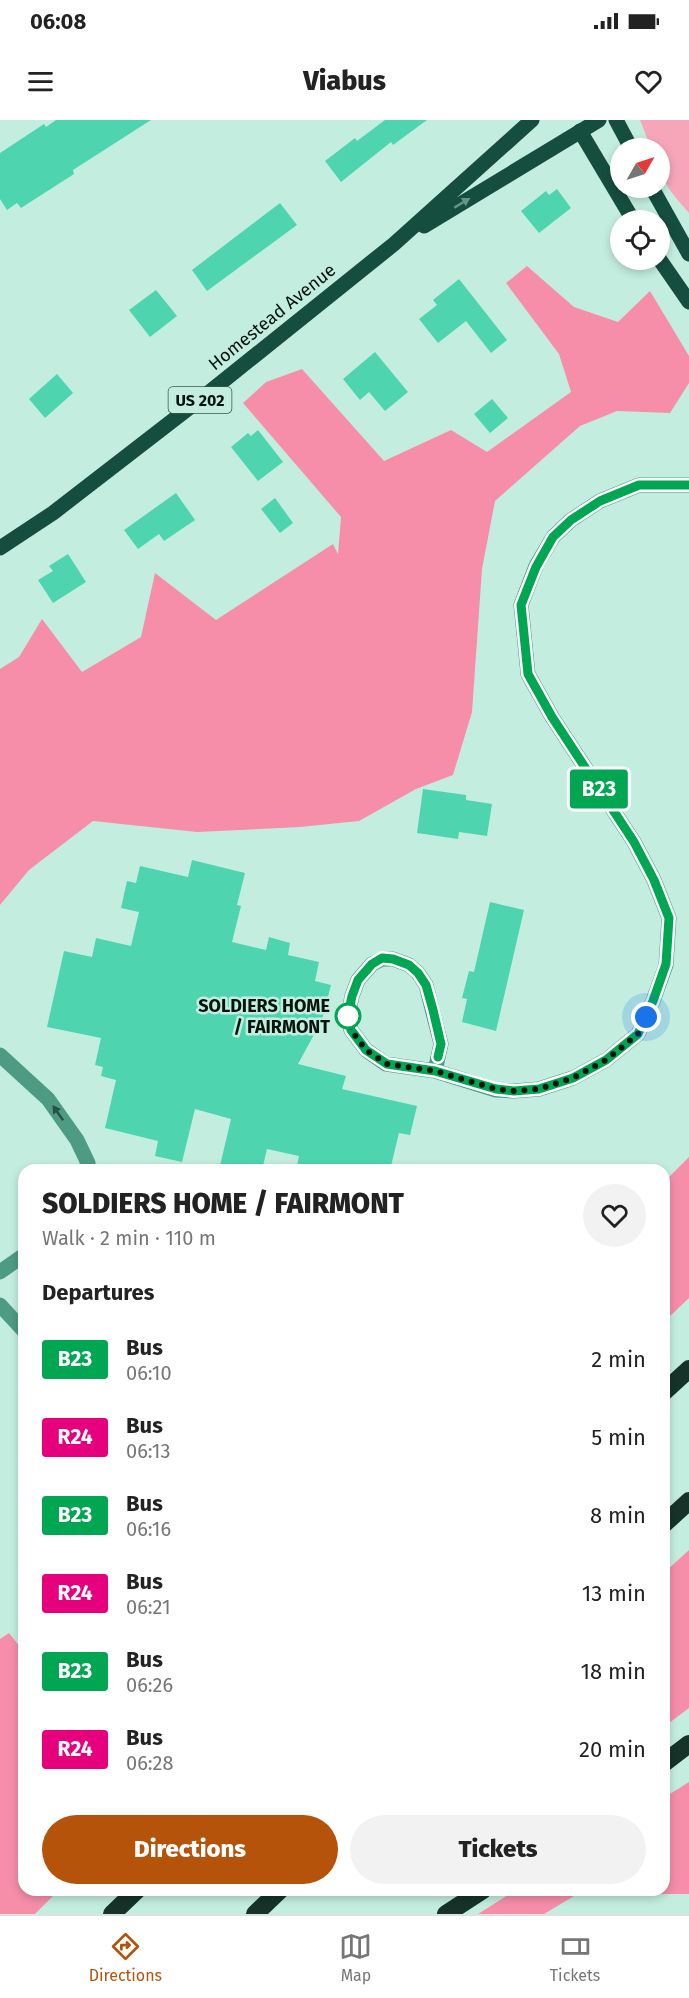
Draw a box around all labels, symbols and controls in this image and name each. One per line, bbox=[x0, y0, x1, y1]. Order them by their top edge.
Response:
text: 06:08 bbox=[30, 8, 86, 35]
icon: menu bbox=[24, 65, 57, 98]
text: Viabus bbox=[303, 65, 386, 97]
icon: heart bbox=[632, 65, 665, 98]
north arrow bbox=[610, 138, 670, 198]
map controls bbox=[610, 138, 670, 270]
one-way arrow bbox=[454, 198, 471, 208]
button: locate bbox=[610, 210, 670, 270]
street label: Homestead Avenue bbox=[204, 259, 340, 375]
road number: US 202 bbox=[168, 387, 232, 413]
line badge: B23 bbox=[564, 770, 634, 808]
text: B23 bbox=[582, 776, 616, 802]
place label: SOLDIERS HOME / FAIRMONT bbox=[198, 995, 330, 1038]
your location bbox=[631, 1002, 661, 1032]
marker: SOLDIERS HOME / FAIRMONT bbox=[335, 1003, 361, 1029]
one-way arrow bbox=[52, 1106, 64, 1122]
button: heart bbox=[583, 1184, 646, 1247]
text: SOLDIERS HOME / FAIRMONT bbox=[42, 1187, 404, 1220]
text: Walk · 2 min · 110 m bbox=[42, 1226, 216, 1250]
text: Departures bbox=[42, 1279, 154, 1306]
text: Bus bbox=[126, 1334, 163, 1361]
text: B23 bbox=[58, 1346, 92, 1372]
text: 2 min bbox=[591, 1346, 646, 1373]
text: 06:10 bbox=[126, 1361, 172, 1385]
text: Bus bbox=[126, 1412, 163, 1439]
text: R24 bbox=[57, 1424, 93, 1450]
text: 5 min bbox=[591, 1424, 646, 1451]
text: 06:13 bbox=[126, 1439, 170, 1463]
text: Bus bbox=[126, 1490, 163, 1517]
text: B23 bbox=[58, 1502, 92, 1528]
text: 8 min bbox=[590, 1502, 646, 1529]
text: 06:16 bbox=[126, 1517, 171, 1541]
text: Bus bbox=[126, 1568, 163, 1595]
text: R24 bbox=[57, 1580, 93, 1606]
text: 13 min bbox=[582, 1580, 646, 1607]
text: 06:21 bbox=[126, 1595, 171, 1619]
text: Bus bbox=[126, 1646, 163, 1673]
text: B23 bbox=[58, 1658, 92, 1684]
text: 18 min bbox=[581, 1658, 646, 1685]
text: 06:26 bbox=[126, 1673, 173, 1697]
text: Bus bbox=[126, 1724, 163, 1751]
text: R24 bbox=[57, 1736, 93, 1762]
text: 20 min bbox=[579, 1736, 646, 1763]
text: 06:28 bbox=[126, 1751, 174, 1775]
button: Directions bbox=[42, 1815, 338, 1884]
button: Tickets bbox=[350, 1815, 646, 1884]
tab: Directions bbox=[89, 1930, 162, 1985]
tab: Map bbox=[339, 1930, 372, 1985]
tab: Tickets bbox=[550, 1930, 600, 1985]

